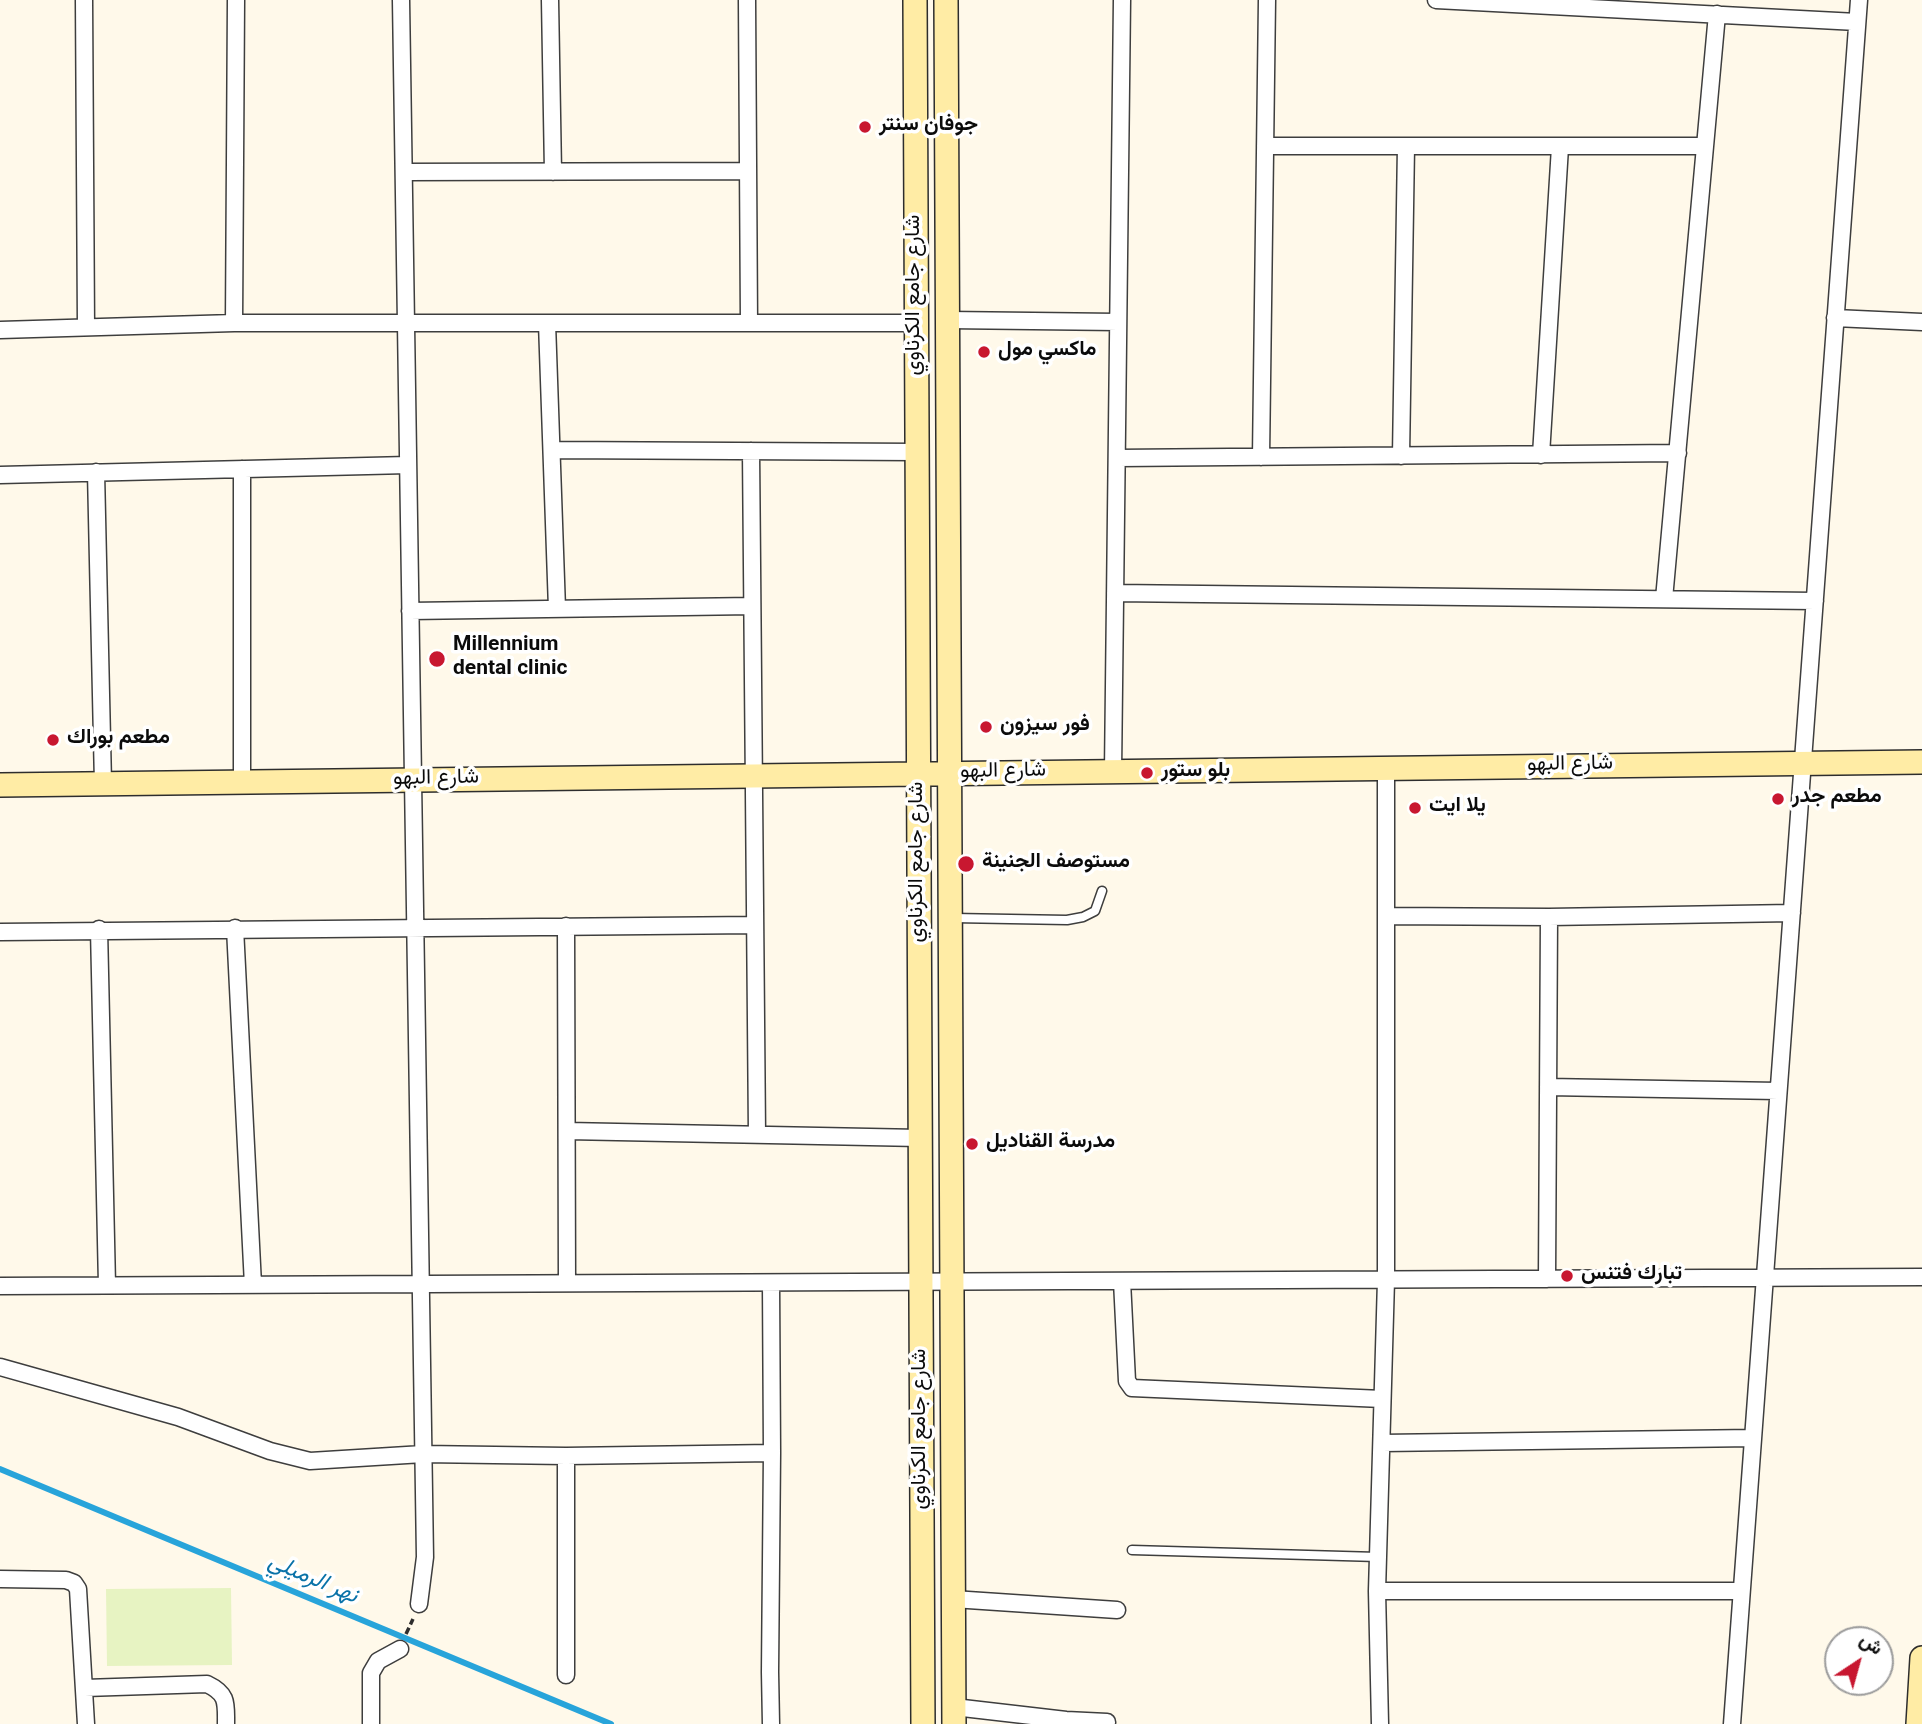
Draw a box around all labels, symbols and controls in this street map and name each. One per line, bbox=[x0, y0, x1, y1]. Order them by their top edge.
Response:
place label: جوفان سنتر bbox=[879, 114, 978, 140]
marker: جوفان سنتر bbox=[857, 119, 873, 135]
street label: شارع جامع الكرناوي bbox=[903, 215, 929, 375]
place label: ماكسي مول bbox=[998, 339, 1096, 365]
marker: ماكسي مول bbox=[976, 344, 992, 360]
place label: Millennium dental clinic bbox=[453, 634, 567, 684]
marker: Millennium dental clinic bbox=[427, 649, 447, 669]
place label: فور سيزون bbox=[1000, 714, 1090, 740]
marker: فور سيزون bbox=[978, 719, 994, 735]
place label: مطعم بوراك bbox=[67, 727, 170, 753]
marker: مطعم بوراك bbox=[45, 732, 61, 748]
street label: شارع البهو bbox=[1527, 753, 1613, 779]
street label: شارع البهو bbox=[960, 760, 1046, 786]
place label: بلو ستور bbox=[1161, 760, 1230, 786]
marker: بلو ستور bbox=[1139, 765, 1155, 781]
street label: شارع البهو bbox=[393, 767, 479, 793]
street label: شارع جامع الكرناوي bbox=[906, 782, 932, 942]
place label: مطعم جدر bbox=[1792, 786, 1882, 812]
marker: مطعم جدر bbox=[1770, 791, 1786, 807]
place label: يلا ايت bbox=[1429, 795, 1486, 821]
marker: يلا ايت bbox=[1407, 800, 1423, 816]
place label: مستوصف الجنينة bbox=[982, 851, 1130, 877]
marker: مستوصف الجنينة bbox=[956, 854, 976, 874]
place label: مدرسة القناديل bbox=[986, 1131, 1115, 1157]
marker: مدرسة القناديل bbox=[964, 1136, 980, 1152]
place label: تبارك فتنس bbox=[1581, 1263, 1682, 1289]
marker: تبارك فتنس bbox=[1559, 1268, 1575, 1284]
street label: شارع جامع الكرناوي bbox=[909, 1349, 935, 1509]
water label: نهر الرميلي bbox=[263, 1550, 361, 1612]
north arrow bbox=[1824, 1626, 1894, 1696]
text: ش bbox=[1853, 1627, 1888, 1664]

